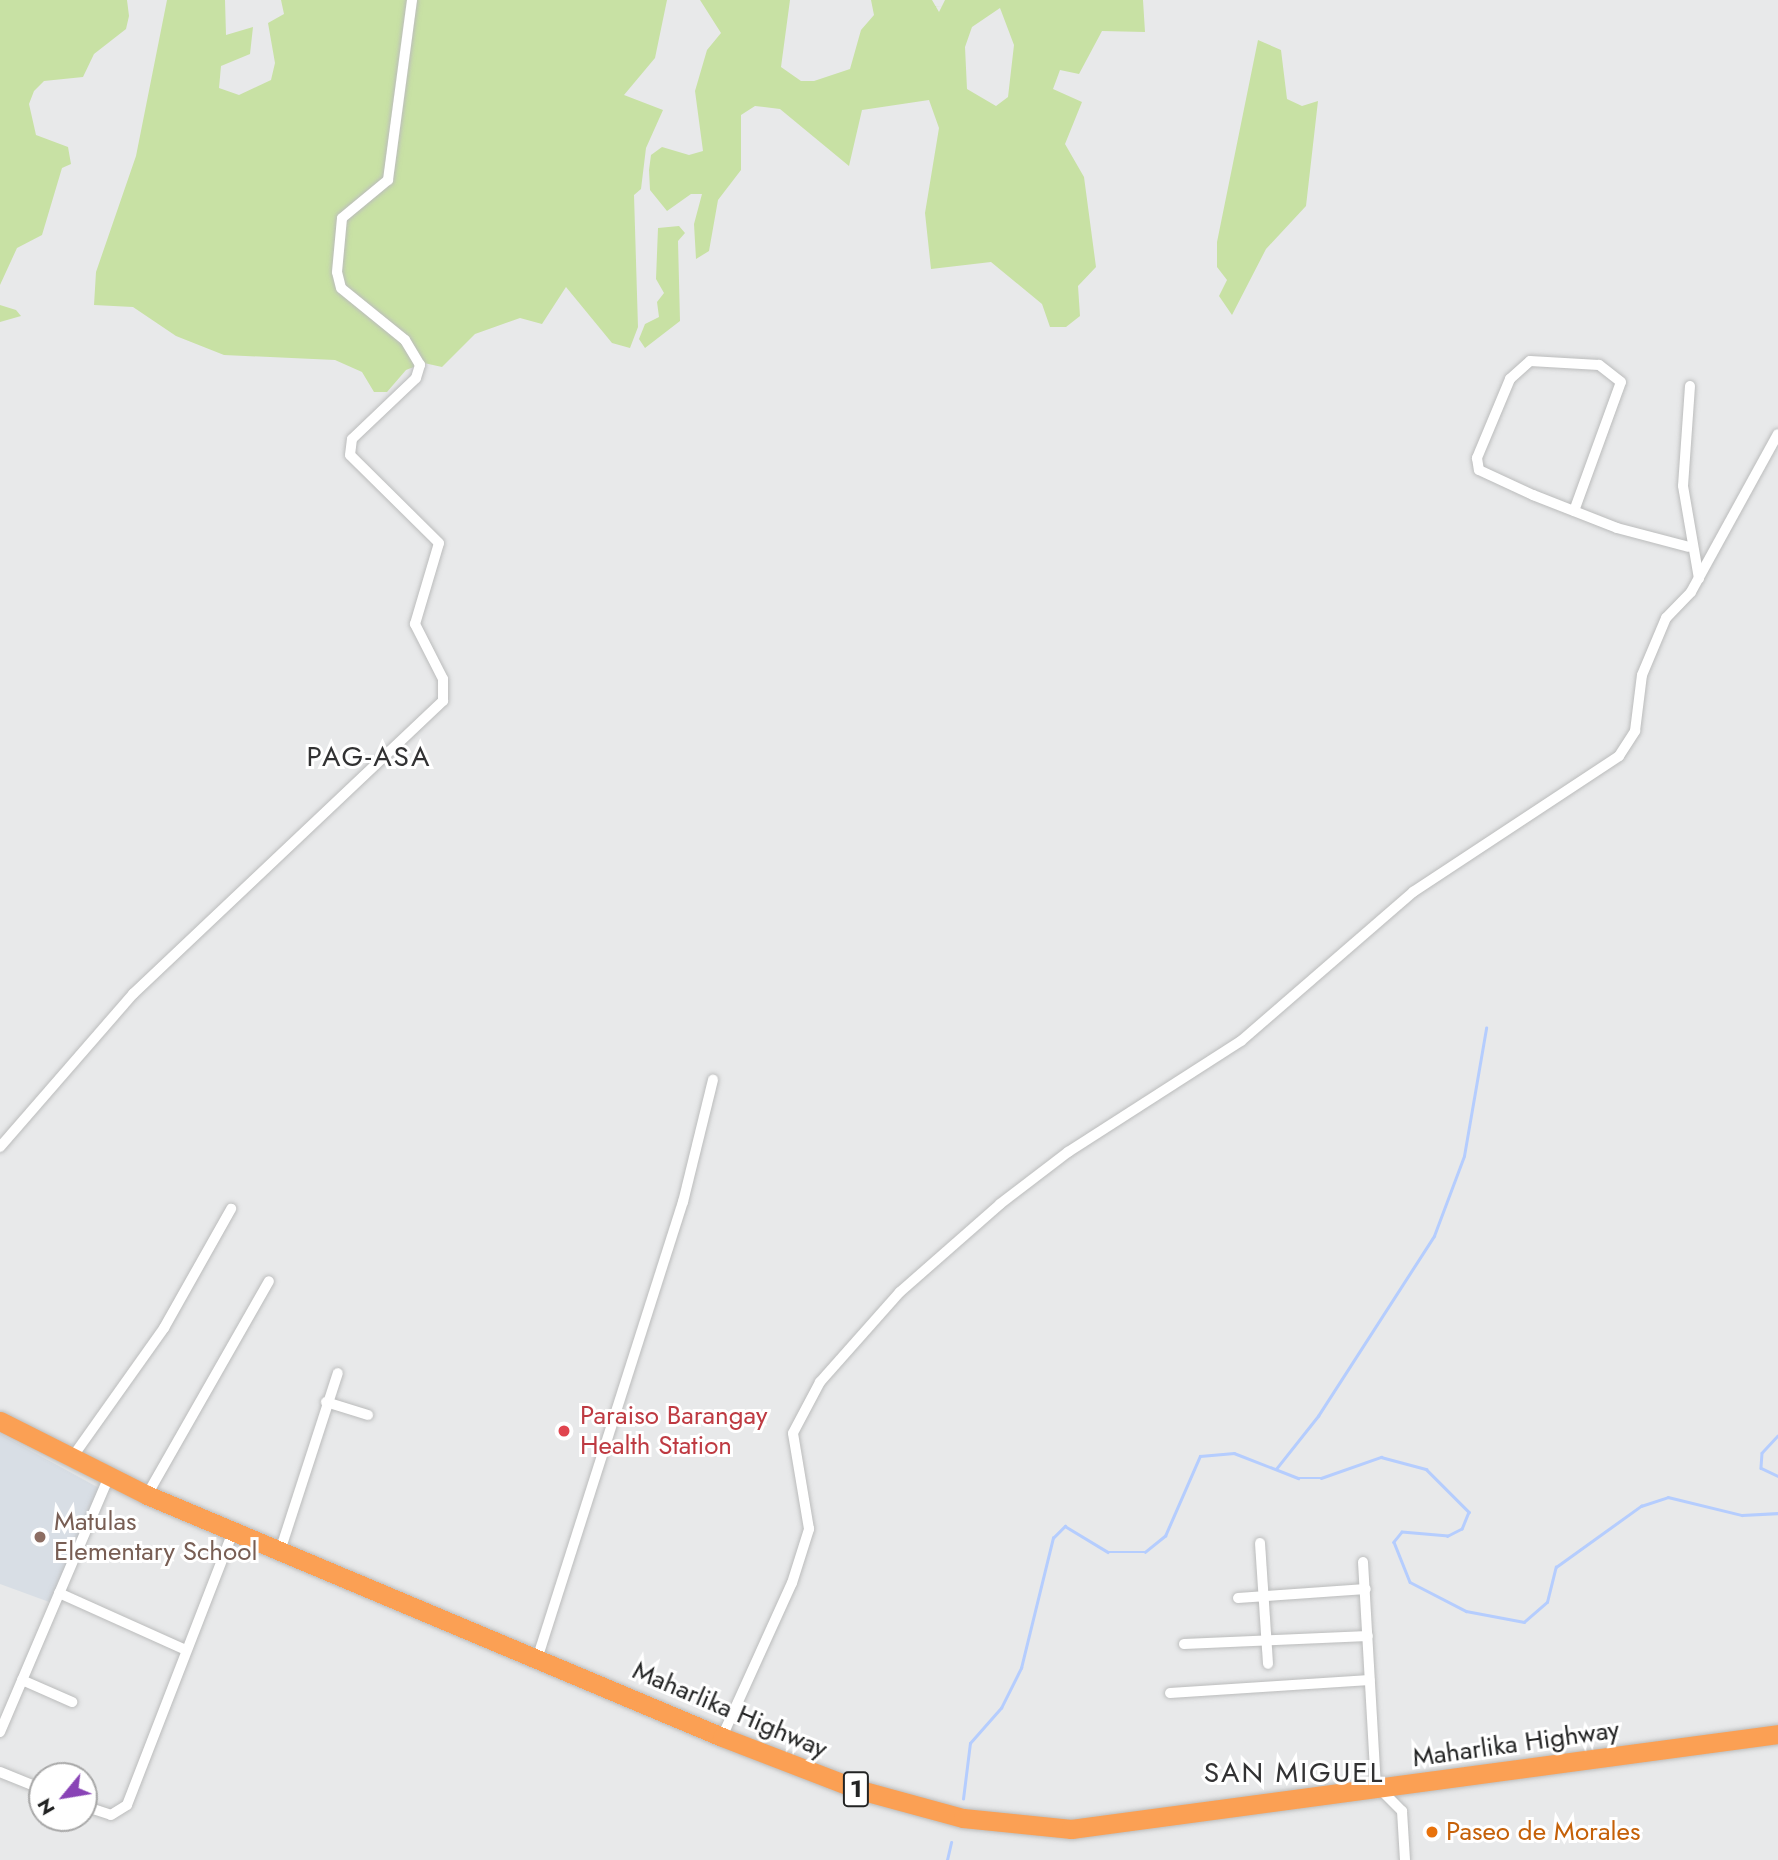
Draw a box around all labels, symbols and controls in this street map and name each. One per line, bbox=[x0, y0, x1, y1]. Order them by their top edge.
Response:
district label: PAG-ASA bbox=[307, 740, 431, 774]
place label: Paraiso Barangay Health Station bbox=[580, 1400, 767, 1462]
marker: Paraiso Barangay Health Station bbox=[554, 1421, 574, 1441]
place label: Matulas Elementary School bbox=[54, 1506, 257, 1568]
marker: Matulas Elementary School bbox=[32, 1529, 48, 1545]
street label: Maharlika Highway bbox=[628, 1655, 832, 1765]
street label: Maharlika Highway bbox=[1411, 1714, 1621, 1774]
district label: SAN MIGUEL bbox=[1205, 1756, 1383, 1790]
north arrow bbox=[28, 1762, 98, 1832]
road number: 1 bbox=[842, 1769, 870, 1810]
text: N bbox=[31, 1793, 62, 1820]
place label: Paseo de Morales bbox=[1446, 1816, 1640, 1848]
marker: Paseo de Morales bbox=[1424, 1824, 1440, 1840]

